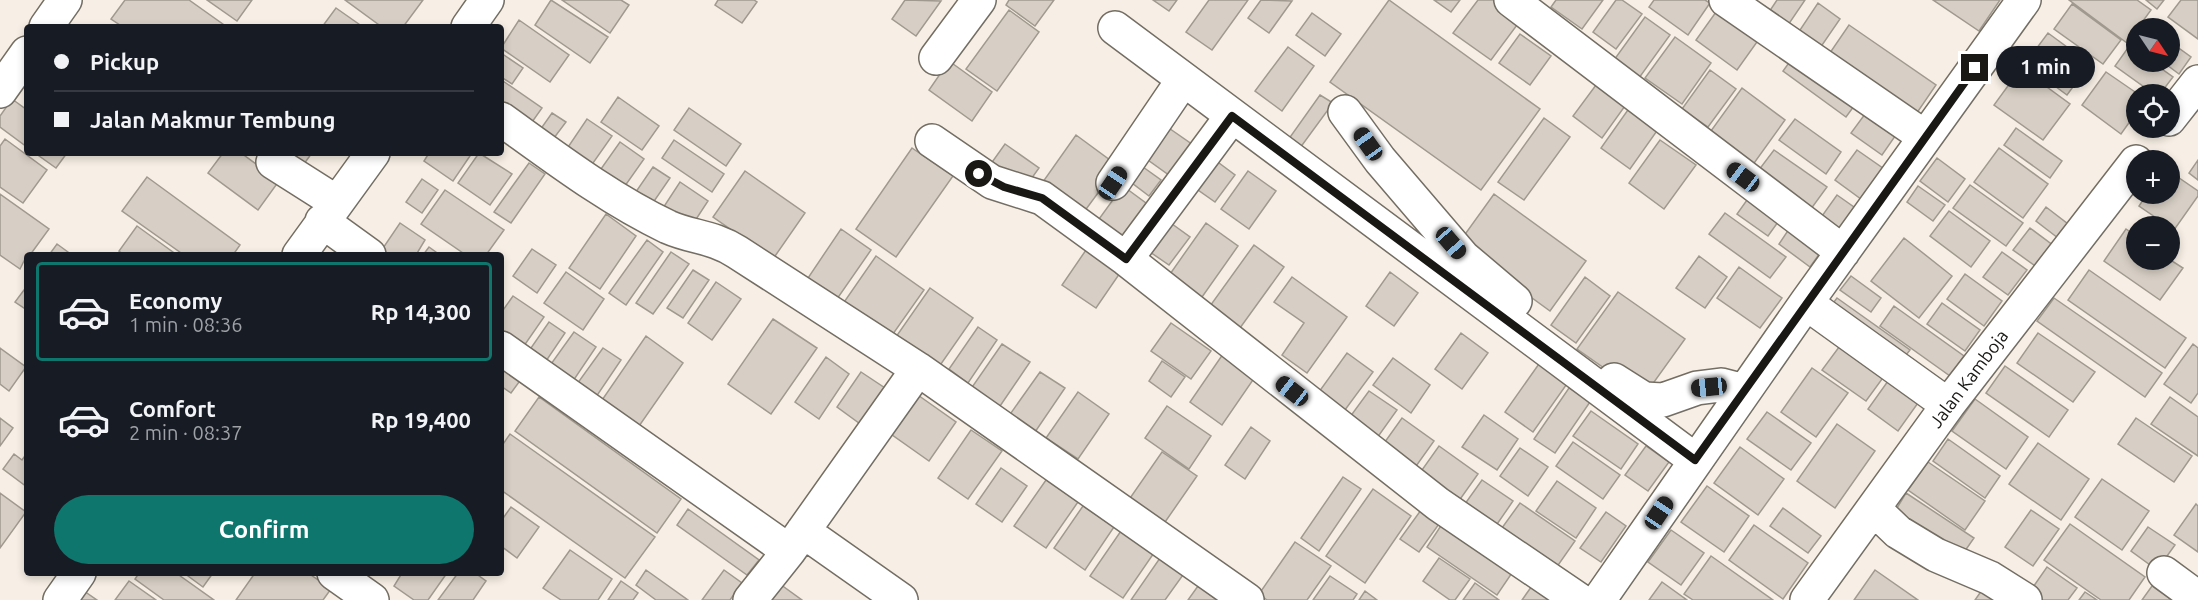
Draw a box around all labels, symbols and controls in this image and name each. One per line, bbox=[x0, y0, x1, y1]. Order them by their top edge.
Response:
north arrow bbox=[2126, 18, 2180, 72]
map controls bbox=[2126, 18, 2180, 270]
callout: 1 min bbox=[1996, 47, 2095, 89]
text: Pickup bbox=[90, 49, 159, 74]
route end bbox=[1961, 54, 1988, 81]
text: 1 min bbox=[2020, 55, 2071, 78]
button: locate bbox=[2126, 84, 2180, 138]
text: Jalan Makmur Tembung bbox=[90, 107, 336, 132]
car bbox=[1350, 124, 1386, 164]
button: + bbox=[2126, 150, 2180, 204]
car bbox=[1723, 159, 1763, 195]
route start bbox=[965, 160, 992, 187]
car bbox=[1095, 163, 1131, 203]
button: − bbox=[2126, 216, 2180, 270]
car bbox=[1432, 224, 1470, 262]
icon: car bbox=[57, 285, 111, 339]
text: Economy bbox=[129, 288, 222, 313]
text: Rp 14,300 bbox=[371, 299, 471, 324]
text: 1 min · 08:36 bbox=[129, 313, 243, 336]
street label: Jalan Kamboja bbox=[1925, 326, 2011, 431]
car bbox=[1272, 373, 1312, 409]
car bbox=[1690, 376, 1728, 398]
icon: car bbox=[57, 393, 111, 447]
text: Comfort bbox=[129, 396, 216, 421]
text: Rp 19,400 bbox=[371, 407, 471, 432]
text: 2 min · 08:37 bbox=[129, 421, 243, 444]
car bbox=[1641, 493, 1677, 533]
button: Confirm bbox=[54, 495, 474, 564]

